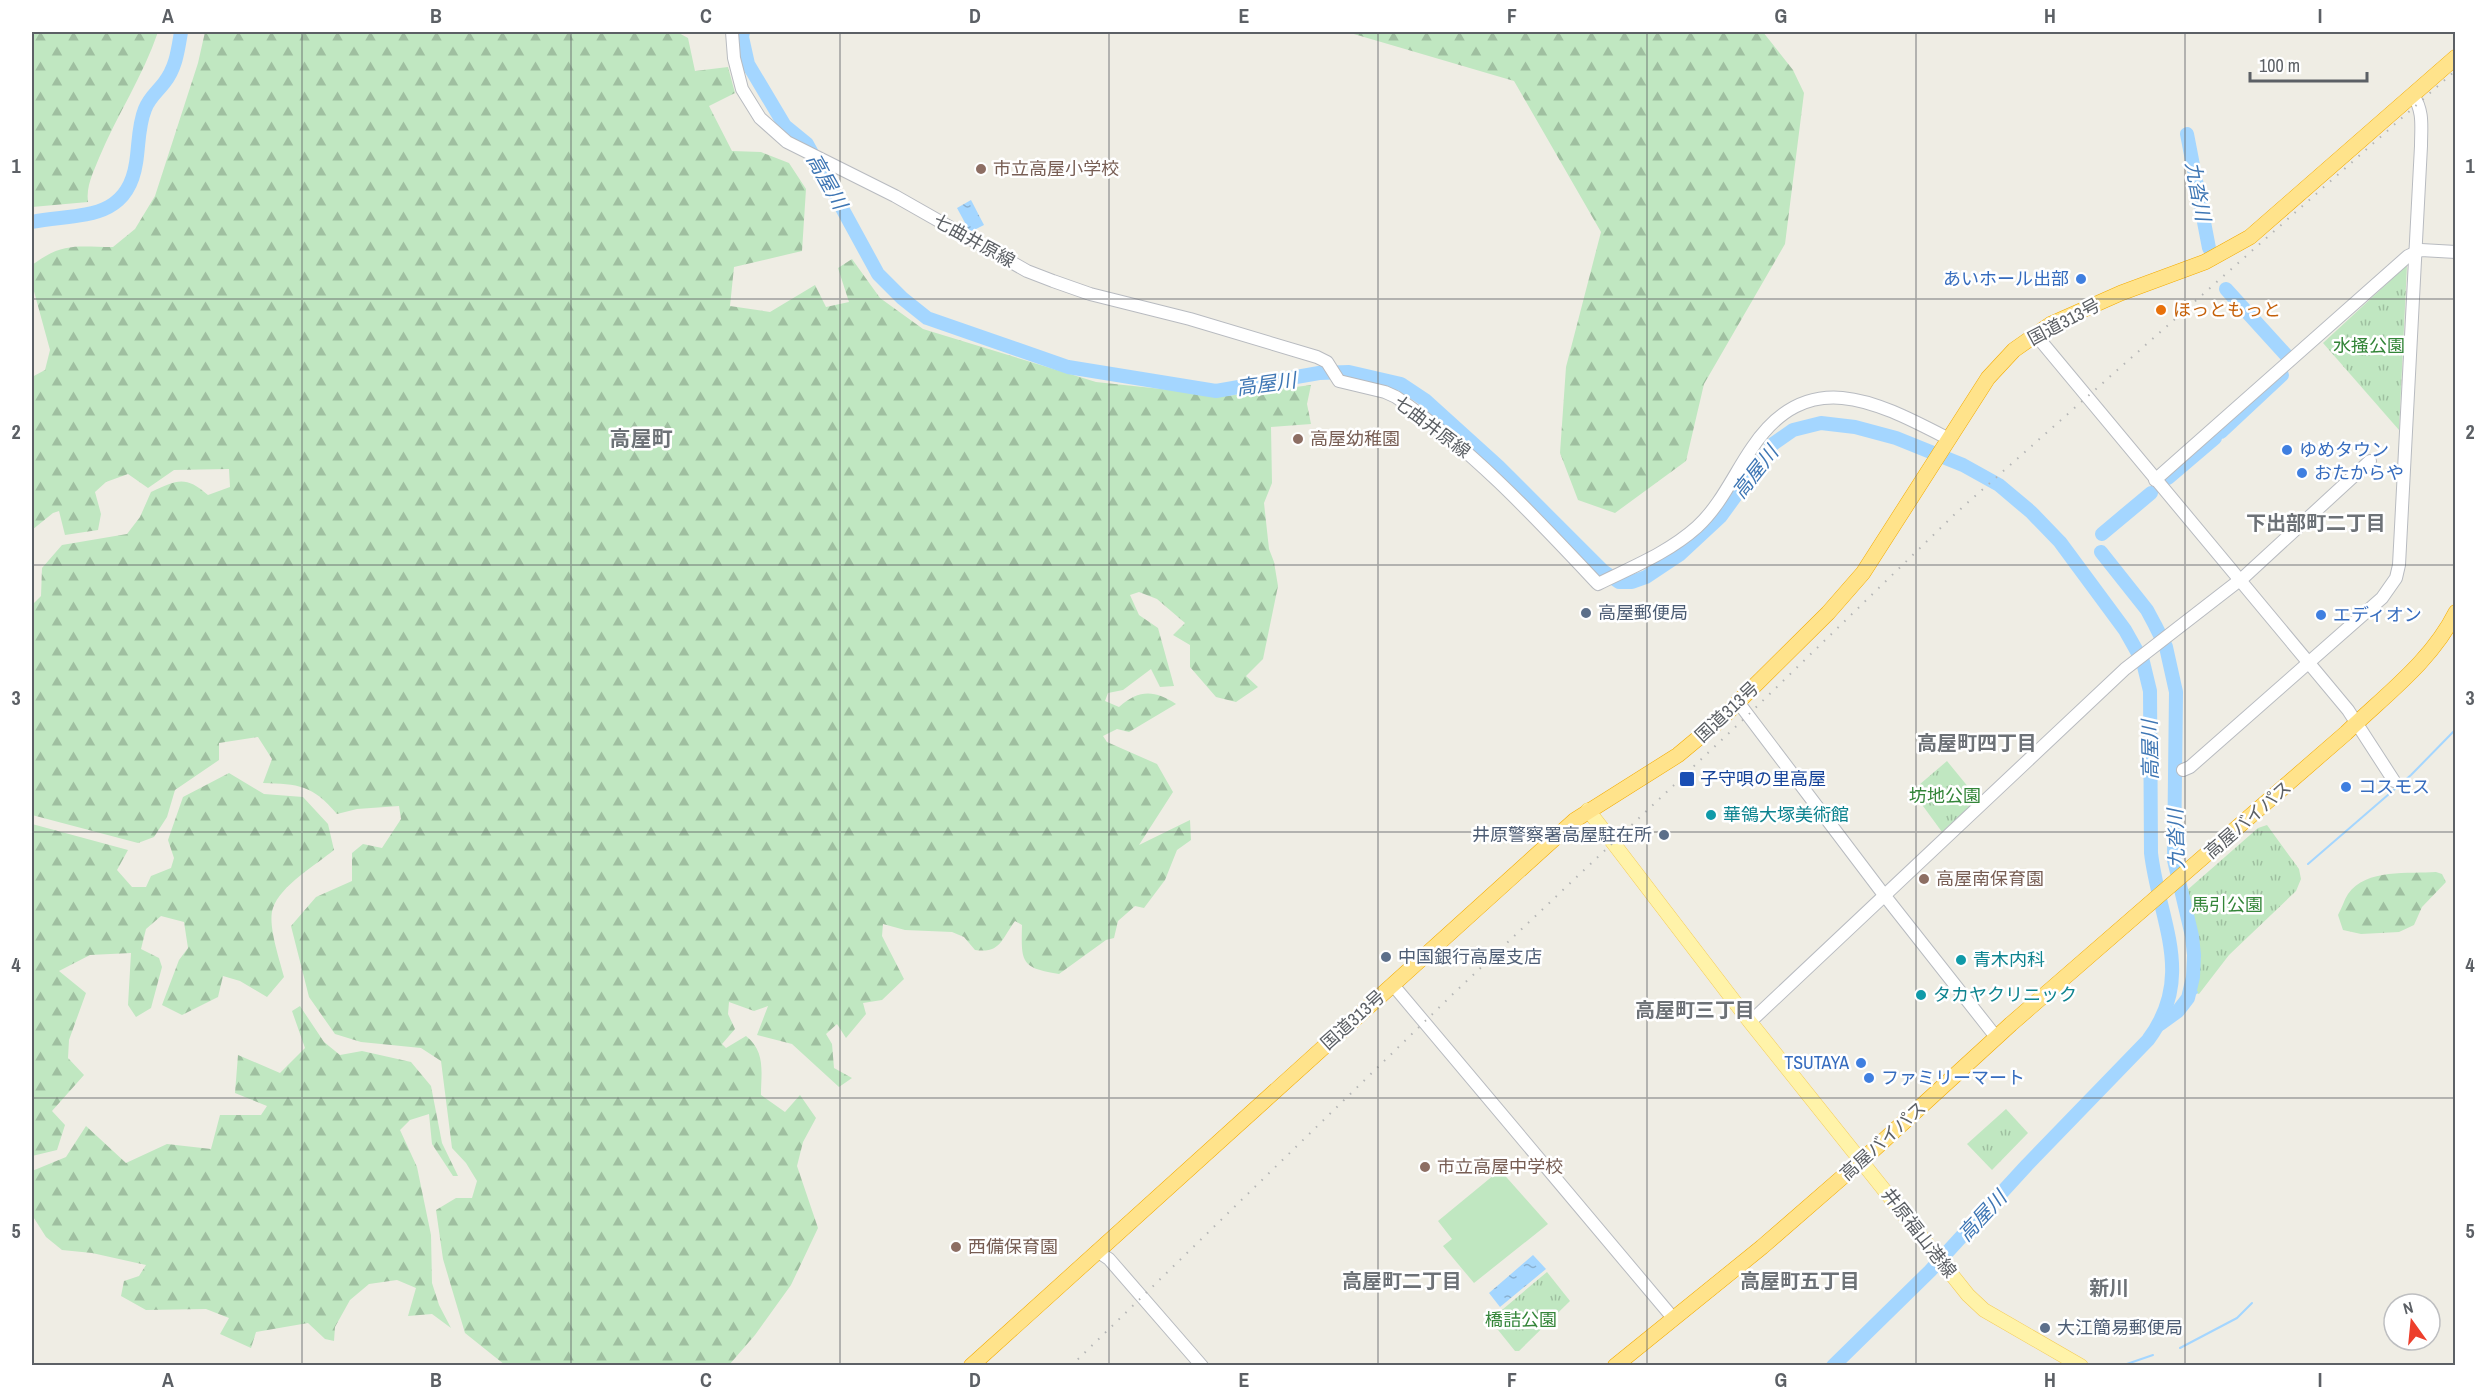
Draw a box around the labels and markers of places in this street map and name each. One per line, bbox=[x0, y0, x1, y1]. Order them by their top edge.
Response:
place label: 市立高屋小学校 bbox=[993, 156, 1119, 181]
marker: 市立高屋小学校 bbox=[974, 162, 988, 176]
place label: あいホール出部 bbox=[1943, 266, 2069, 291]
marker: あいホール出部 bbox=[2074, 272, 2088, 286]
place label: ほっともっと bbox=[2173, 297, 2281, 322]
marker: ほっともっと bbox=[2154, 303, 2168, 317]
place label: 高屋幼稚園 bbox=[1310, 426, 1400, 451]
marker: 高屋幼稚園 bbox=[1291, 432, 1305, 446]
place label: ゆめタウン bbox=[2299, 437, 2389, 462]
marker: ゆめタウン bbox=[2280, 443, 2294, 457]
place label: おたからや bbox=[2314, 460, 2404, 485]
marker: おたからや bbox=[2295, 466, 2309, 480]
place label: 高屋郵便局 bbox=[1598, 600, 1688, 625]
place label: エディオン bbox=[2333, 602, 2422, 627]
marker: 高屋郵便局 bbox=[1579, 606, 1593, 620]
marker: エディオン bbox=[2314, 608, 2328, 622]
place label: 子守唄の里高屋 bbox=[1700, 766, 1826, 791]
marker: 子守唄の里高屋 bbox=[1678, 770, 1696, 788]
place label: コスモス bbox=[2358, 774, 2430, 799]
marker: コスモス bbox=[2339, 780, 2353, 794]
place label: 華鴒大塚美術館 bbox=[1723, 802, 1849, 827]
marker: 華鴒大塚美術館 bbox=[1704, 808, 1718, 822]
place label: 井原警察署高屋駐在所 bbox=[1472, 822, 1652, 847]
marker: 井原警察署高屋駐在所 bbox=[1657, 828, 1671, 842]
place label: 高屋南保育園 bbox=[1936, 866, 2044, 891]
marker: 高屋南保育園 bbox=[1917, 872, 1931, 886]
place label: 中国銀行高屋支店 bbox=[1398, 944, 1542, 969]
place label: 青木内科 bbox=[1973, 947, 2045, 972]
marker: 中国銀行高屋支店 bbox=[1379, 950, 1393, 964]
marker: 青木内科 bbox=[1954, 953, 1968, 967]
place label: タカヤクリニック bbox=[1933, 982, 2077, 1007]
marker: タカヤクリニック bbox=[1914, 988, 1928, 1002]
place label: TSUTAYA bbox=[1784, 1050, 1849, 1075]
marker: TSUTAYA bbox=[1854, 1056, 1868, 1070]
place label: ファミリーマート bbox=[1881, 1065, 2025, 1090]
marker: ファミリーマート bbox=[1862, 1071, 1876, 1085]
place label: 市立高屋中学校 bbox=[1437, 1154, 1563, 1179]
marker: 市立高屋中学校 bbox=[1418, 1160, 1432, 1174]
place label: 西備保育園 bbox=[968, 1234, 1058, 1259]
marker: 西備保育園 bbox=[949, 1240, 963, 1254]
place label: 大江簡易郵便局 bbox=[2057, 1315, 2183, 1340]
marker: 大江簡易郵便局 bbox=[2038, 1321, 2052, 1335]

